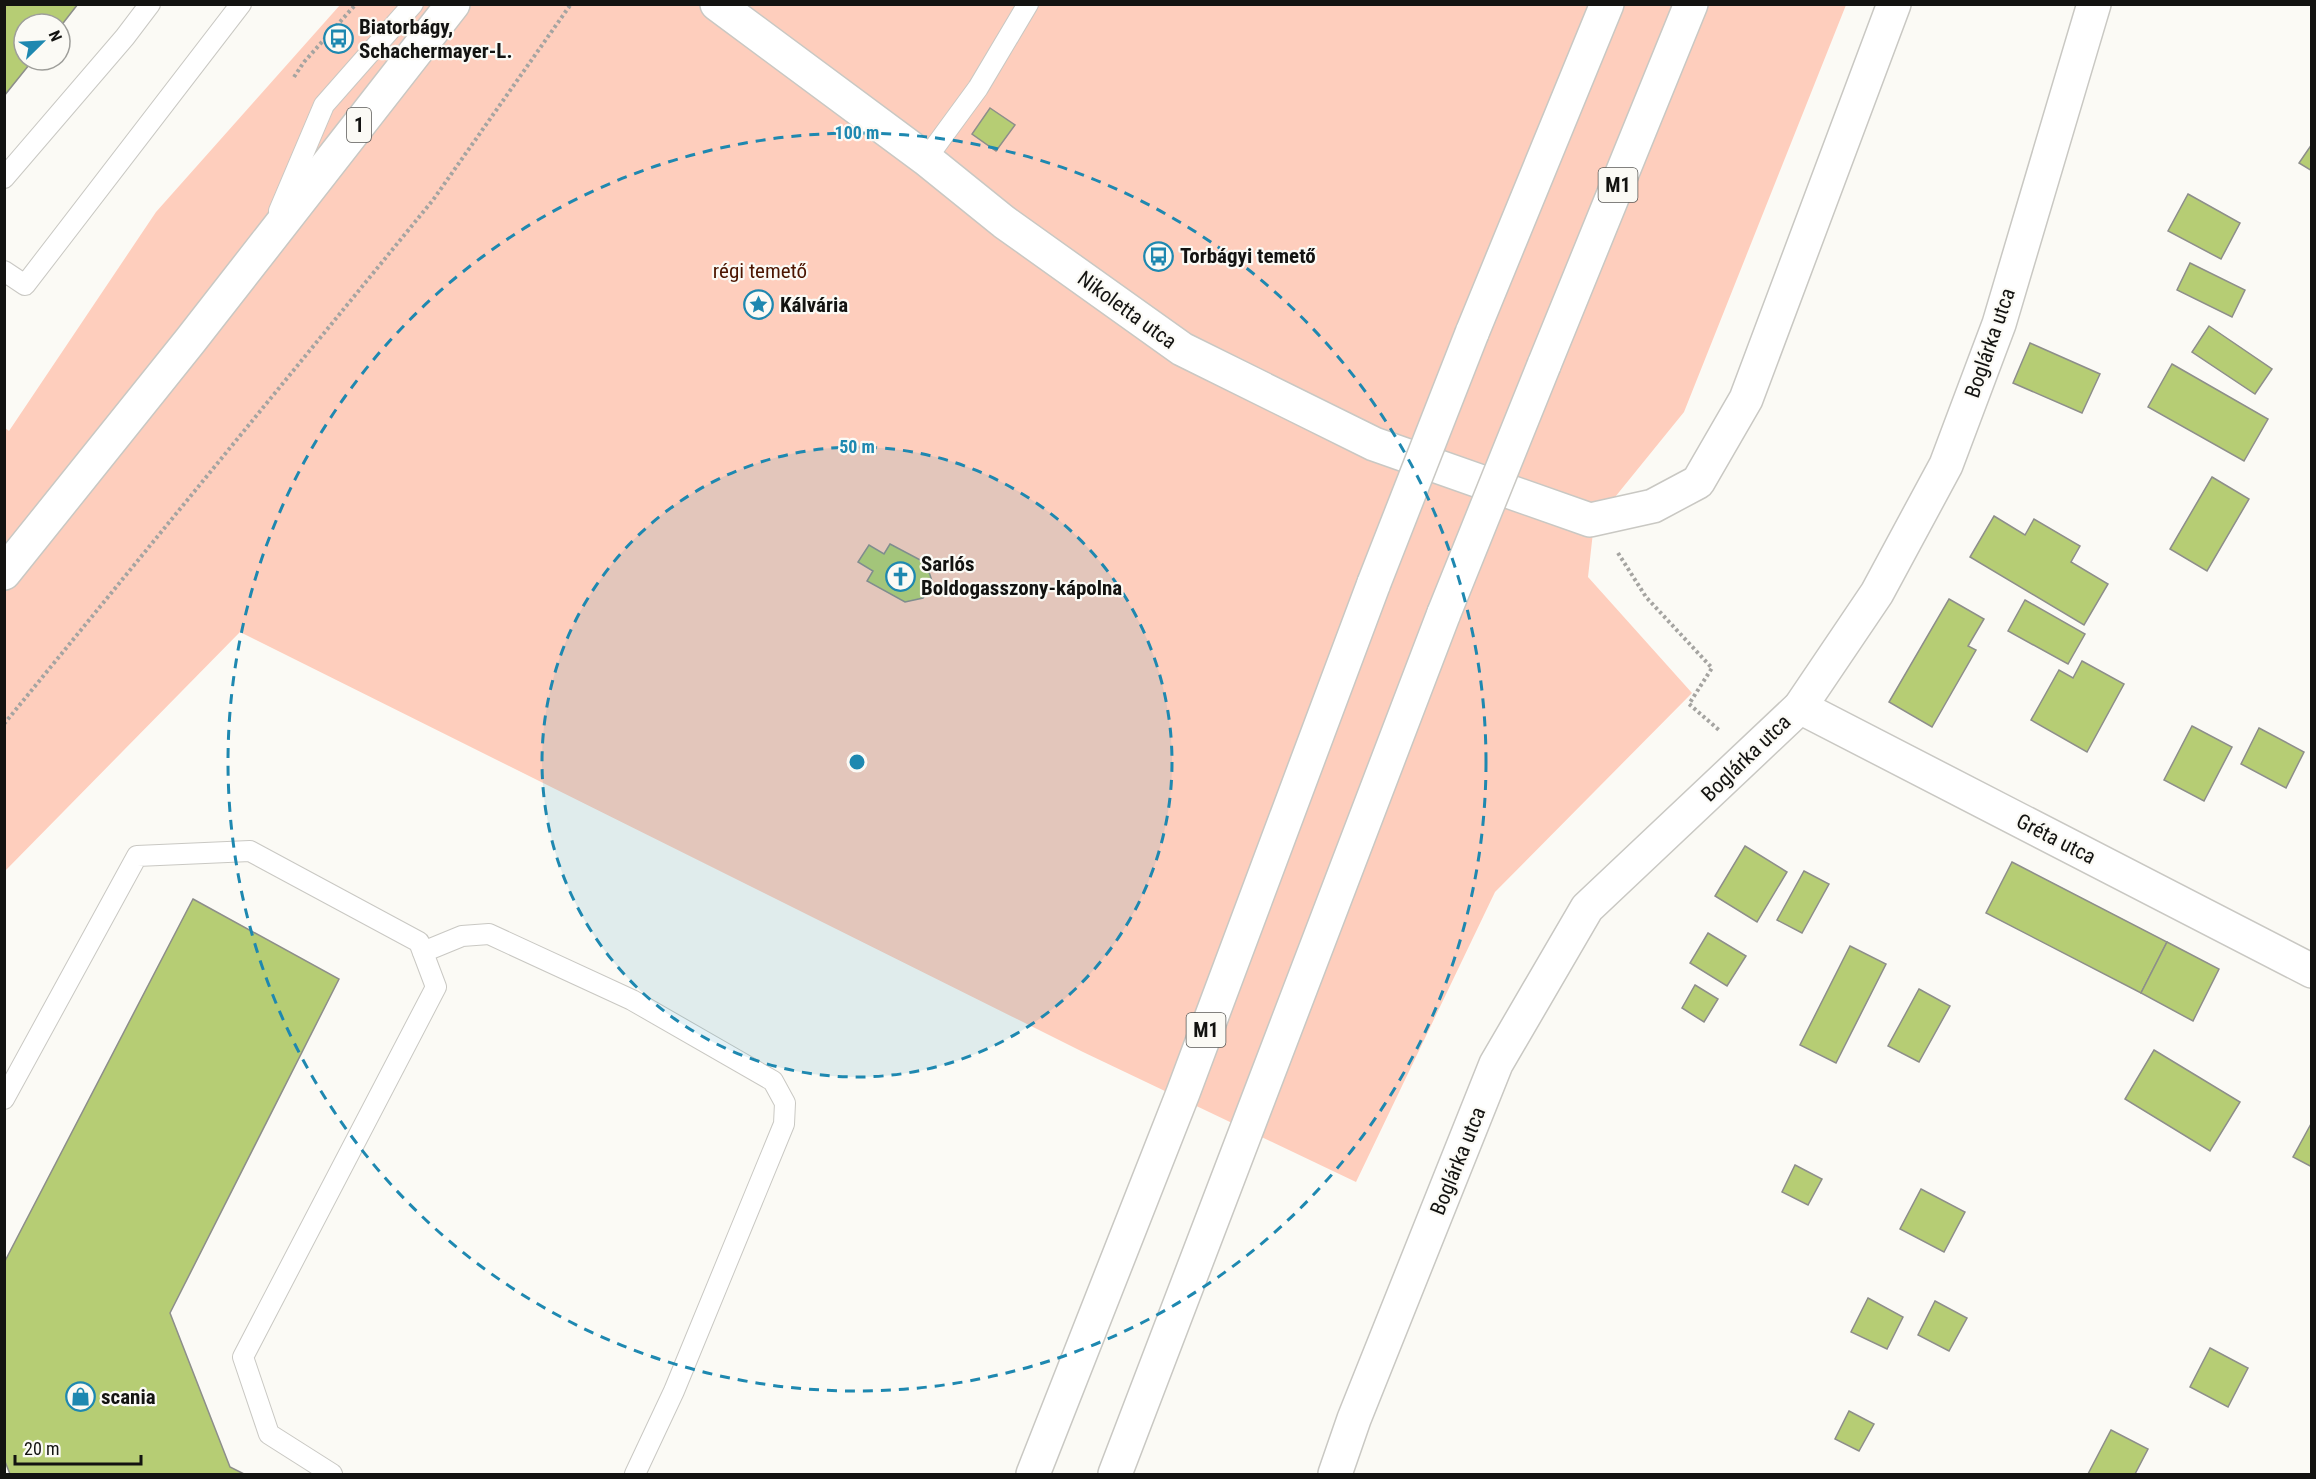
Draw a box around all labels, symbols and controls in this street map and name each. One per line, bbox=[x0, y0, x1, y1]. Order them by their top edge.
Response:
north arrow bbox=[12, 12, 72, 72]
place label: Biatorbágy, Schachermayer-L. bbox=[359, 15, 512, 63]
bus stop icon: Biatorbágy, Schachermayer-L. bbox=[322, 23, 354, 55]
text: N bbox=[45, 28, 66, 44]
road number: 1 bbox=[347, 108, 371, 142]
text: 100 m bbox=[835, 122, 879, 143]
road number: M1 bbox=[1598, 168, 1638, 202]
bus stop icon: Torbágyi temető bbox=[1143, 240, 1175, 272]
place label: Torbágyi temető bbox=[1180, 244, 1316, 268]
park label: régi temető bbox=[713, 259, 807, 283]
street label: Nikoletta utca bbox=[1073, 266, 1181, 354]
street label: Boglárka utca bbox=[1960, 285, 2020, 401]
place icon: Kálvária bbox=[743, 289, 775, 321]
place label: Kálvária bbox=[780, 293, 848, 317]
text: 50 m bbox=[839, 436, 875, 457]
place label: Sarlós Boldogasszony-kápolna bbox=[921, 552, 1122, 600]
church icon: Sarlós Boldogasszony-kápolna bbox=[884, 560, 916, 592]
street label: Boglárka utca bbox=[1697, 710, 1795, 806]
centre of rings bbox=[847, 752, 867, 772]
street label: Gréta utca bbox=[2012, 809, 2100, 869]
road number: M1 bbox=[1186, 1013, 1226, 1047]
street label: Boglárka utca bbox=[1426, 1104, 1490, 1218]
shop icon: scania bbox=[64, 1381, 96, 1413]
place label: scania bbox=[101, 1385, 156, 1409]
scale bar bbox=[15, 1428, 141, 1466]
text: 20 m bbox=[24, 1438, 59, 1459]

